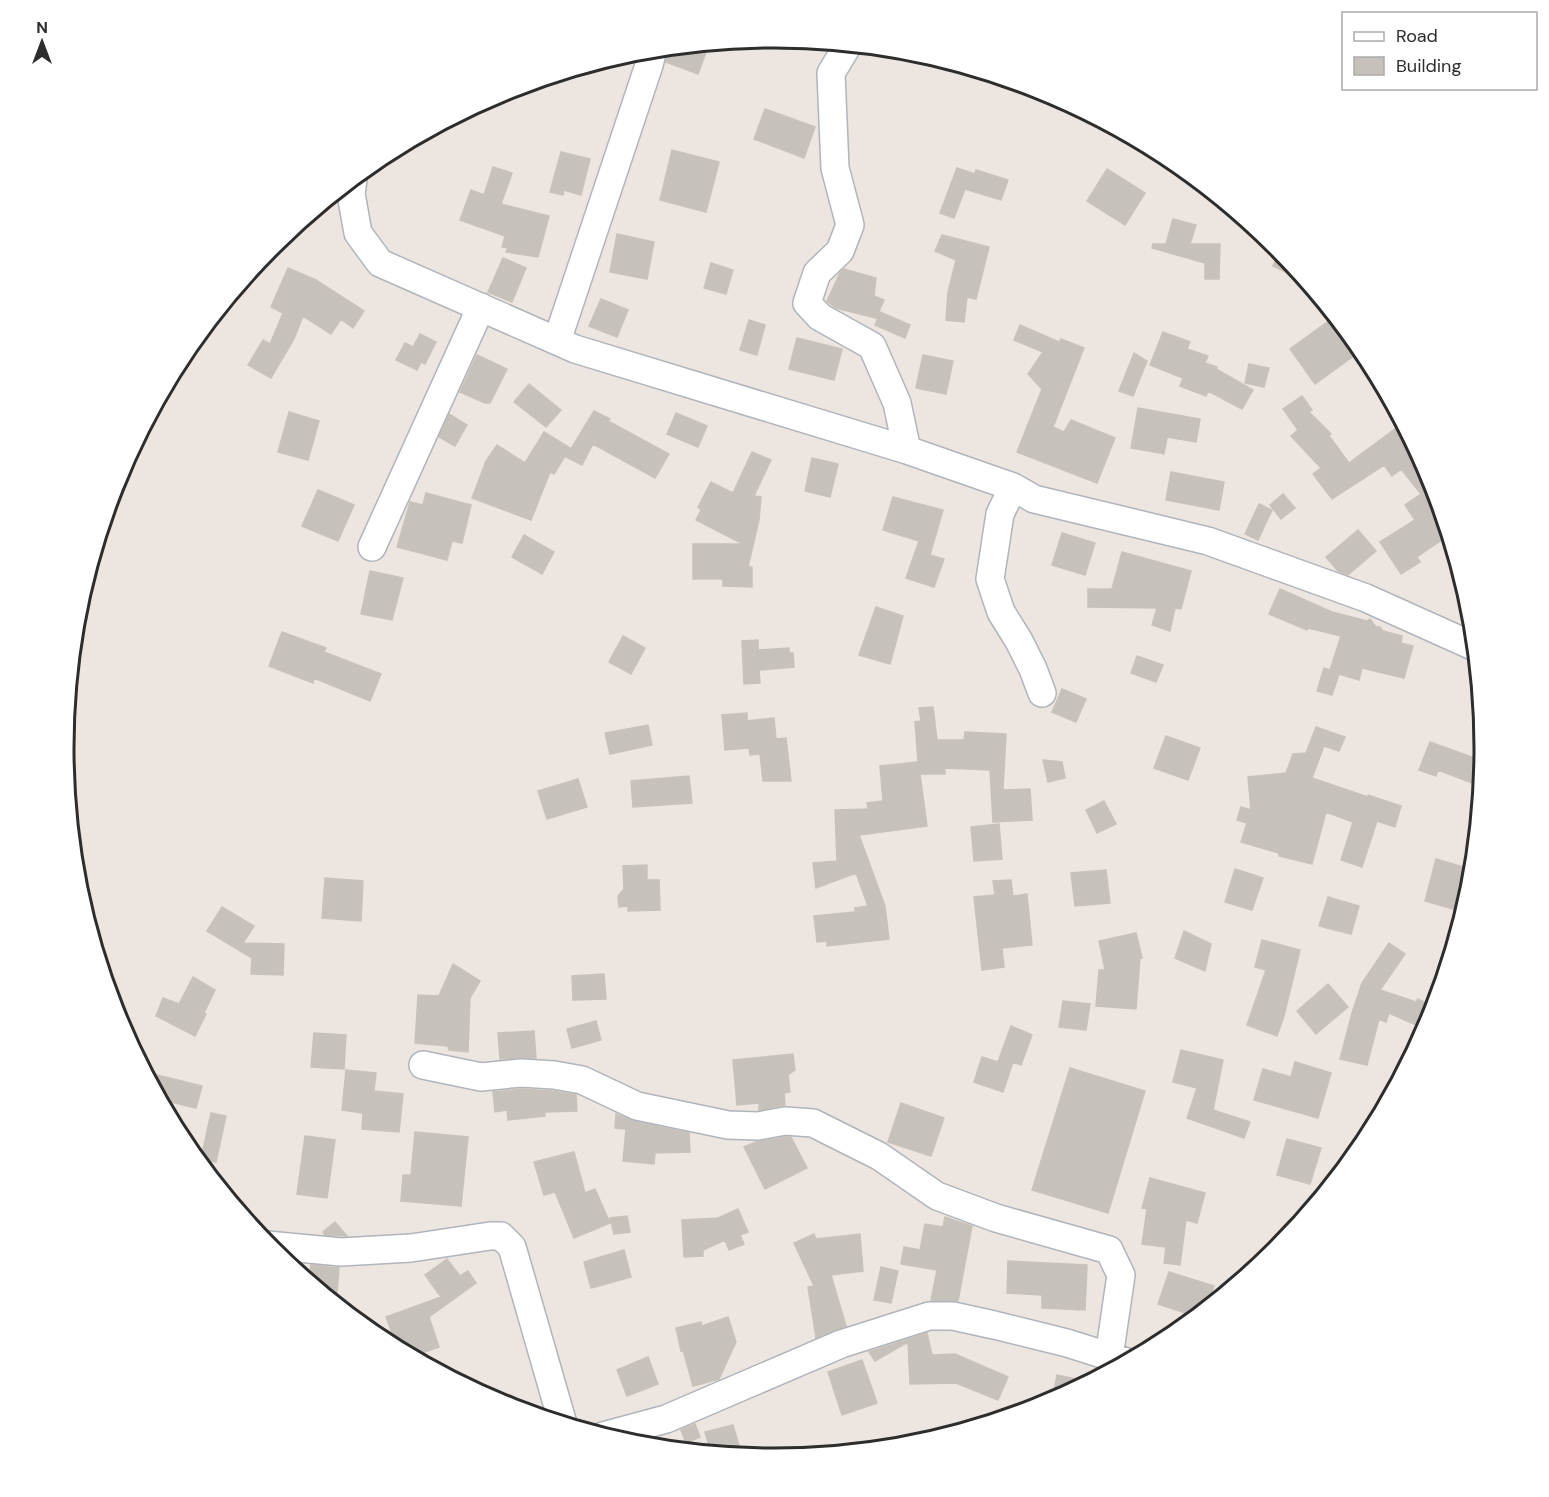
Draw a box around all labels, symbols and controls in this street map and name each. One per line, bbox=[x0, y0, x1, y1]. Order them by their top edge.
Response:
north arrow bbox=[12, 12, 72, 72]
legend bbox=[1342, 12, 1537, 90]
text: N bbox=[36, 17, 48, 38]
text: Road bbox=[1396, 24, 1438, 48]
text: Building bbox=[1396, 54, 1461, 78]

